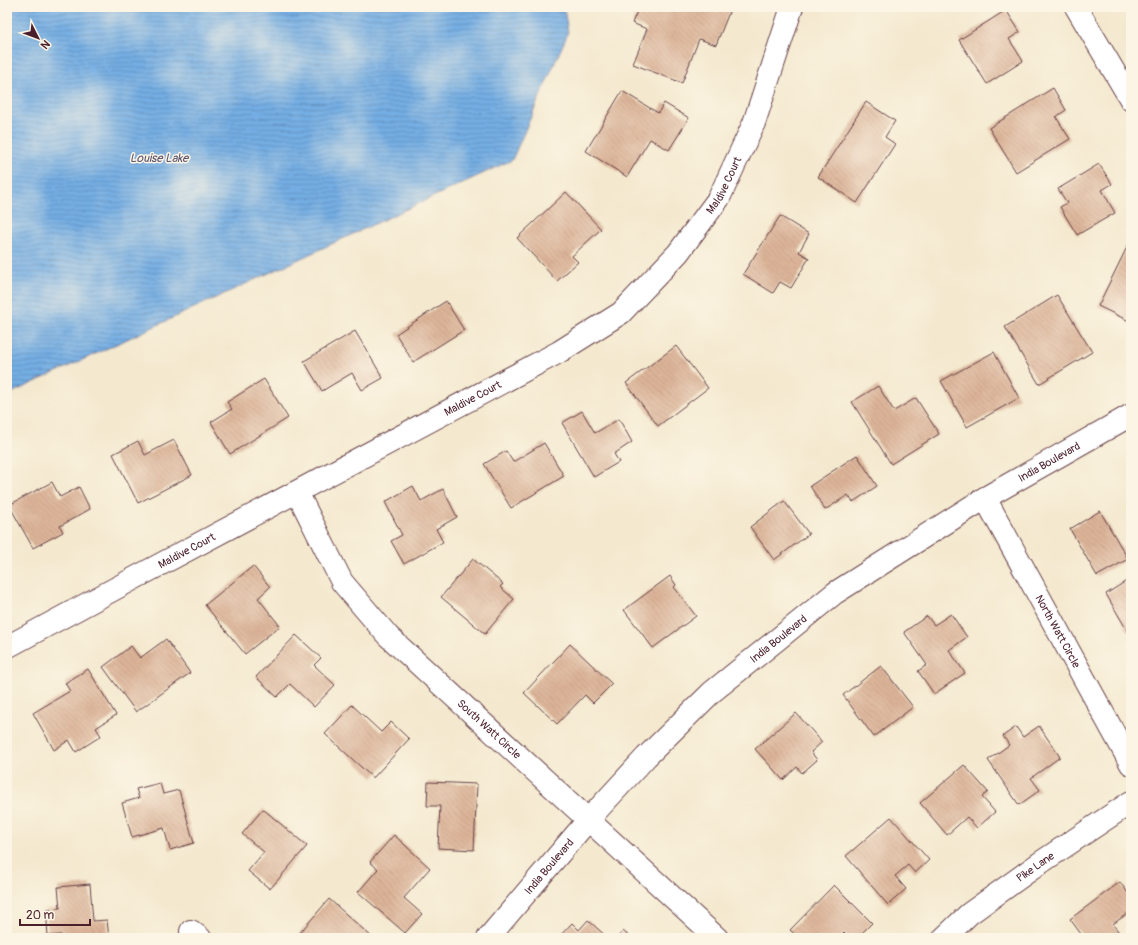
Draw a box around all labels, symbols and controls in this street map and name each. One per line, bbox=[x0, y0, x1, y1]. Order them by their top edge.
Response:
north arrow bbox=[18, 18, 58, 58]
text: N bbox=[37, 37, 52, 52]
water label: Louise Lake bbox=[130, 151, 189, 166]
street label: Maldive Court bbox=[703, 154, 744, 216]
street label: Maldive Court bbox=[442, 377, 504, 419]
street label: India Boulevard bbox=[1016, 439, 1082, 484]
street label: Maldive Court bbox=[156, 530, 218, 571]
street label: North Watt Circle bbox=[1033, 593, 1084, 670]
street label: India Boulevard bbox=[747, 612, 809, 665]
street label: South Watt Circle bbox=[455, 697, 524, 762]
street label: India Boulevard bbox=[521, 836, 576, 897]
street label: Pike Lane bbox=[1014, 849, 1057, 884]
scale bar bbox=[20, 901, 90, 927]
text: 20 m bbox=[26, 908, 55, 923]

